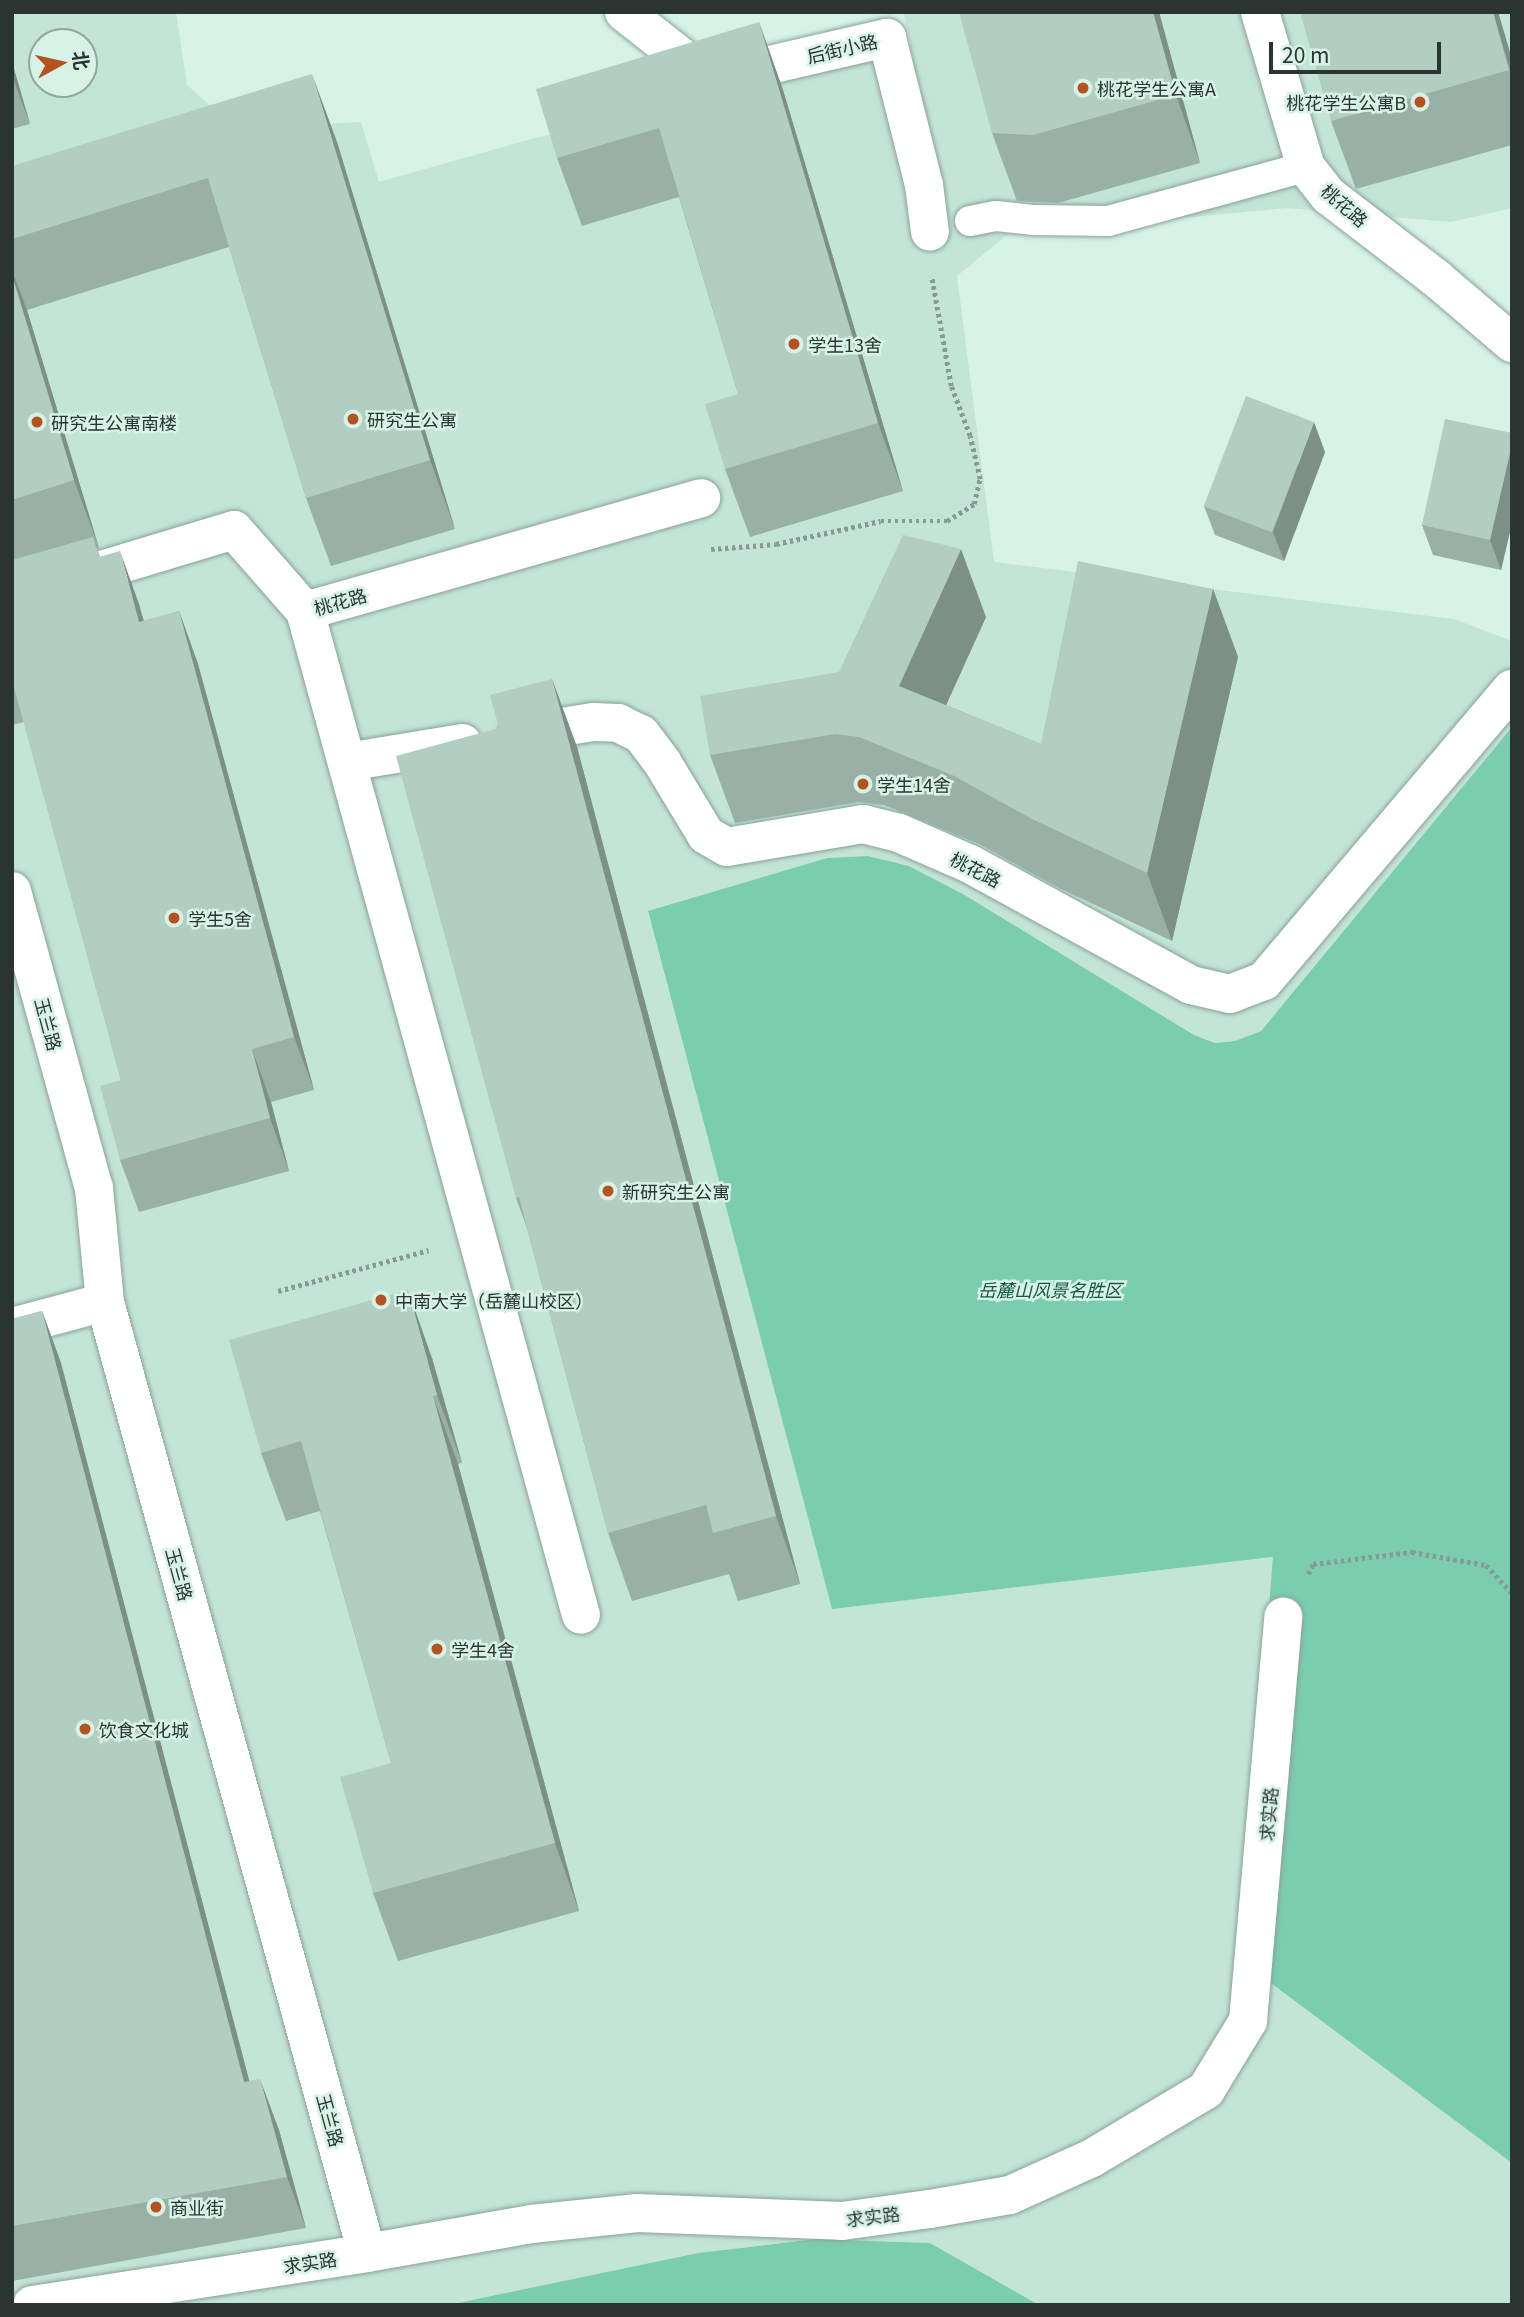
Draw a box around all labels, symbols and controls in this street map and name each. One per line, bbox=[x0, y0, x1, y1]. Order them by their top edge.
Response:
north arrow bbox=[28, 28, 98, 98]
scale bar bbox=[1272, 28, 1444, 72]
street label: 后街小路 bbox=[804, 29, 880, 67]
text: 20 m bbox=[1282, 39, 1329, 69]
text: 北 bbox=[68, 49, 97, 72]
place label: 桃花学生公寓A bbox=[1097, 77, 1216, 99]
marker: 桃花学生公寓A bbox=[1075, 80, 1091, 96]
place label: 桃花学生公寓B bbox=[1286, 91, 1406, 113]
marker: 桃花学生公寓B bbox=[1412, 94, 1428, 110]
street label: 桃花路 bbox=[1318, 179, 1372, 231]
place label: 学生13舍 bbox=[808, 333, 882, 355]
marker: 学生13舍 bbox=[786, 336, 802, 352]
place label: 研究生公寓 bbox=[367, 408, 457, 430]
place label: 研究生公寓南楼 bbox=[51, 411, 177, 433]
marker: 研究生公寓 bbox=[345, 411, 361, 427]
marker: 研究生公寓南楼 bbox=[29, 414, 45, 430]
street label: 桃花路 bbox=[311, 583, 369, 619]
place label: 学生14舍 bbox=[877, 773, 951, 795]
marker: 学生14舍 bbox=[855, 776, 871, 792]
street label: 桃花路 bbox=[947, 847, 1005, 891]
place label: 学生5舍 bbox=[188, 907, 252, 929]
marker: 学生5舍 bbox=[166, 910, 182, 926]
street label: 玉兰路 bbox=[32, 995, 66, 1053]
place label: 新研究生公寓 bbox=[622, 1180, 730, 1202]
marker: 新研究生公寓 bbox=[600, 1183, 616, 1199]
park label: 岳麓山风景名胜区 bbox=[978, 1278, 1122, 1300]
place label: 中南大学（岳麓山校区） bbox=[395, 1289, 593, 1311]
marker: 中南大学（岳麓山校区） bbox=[373, 1292, 389, 1308]
street label: 玉兰路 bbox=[163, 1545, 197, 1603]
place label: 学生4舍 bbox=[451, 1638, 515, 1660]
marker: 学生4舍 bbox=[429, 1641, 445, 1657]
place label: 饮食文化城 bbox=[99, 1718, 189, 1740]
marker: 饮食文化城 bbox=[77, 1721, 93, 1737]
street label: 求实路 bbox=[1255, 1786, 1281, 1842]
street label: 玉兰路 bbox=[314, 2091, 348, 2149]
place label: 商业街 bbox=[170, 2196, 224, 2218]
marker: 商业街 bbox=[148, 2199, 164, 2215]
street label: 求实路 bbox=[845, 2202, 901, 2230]
street label: 求实路 bbox=[282, 2247, 338, 2277]

